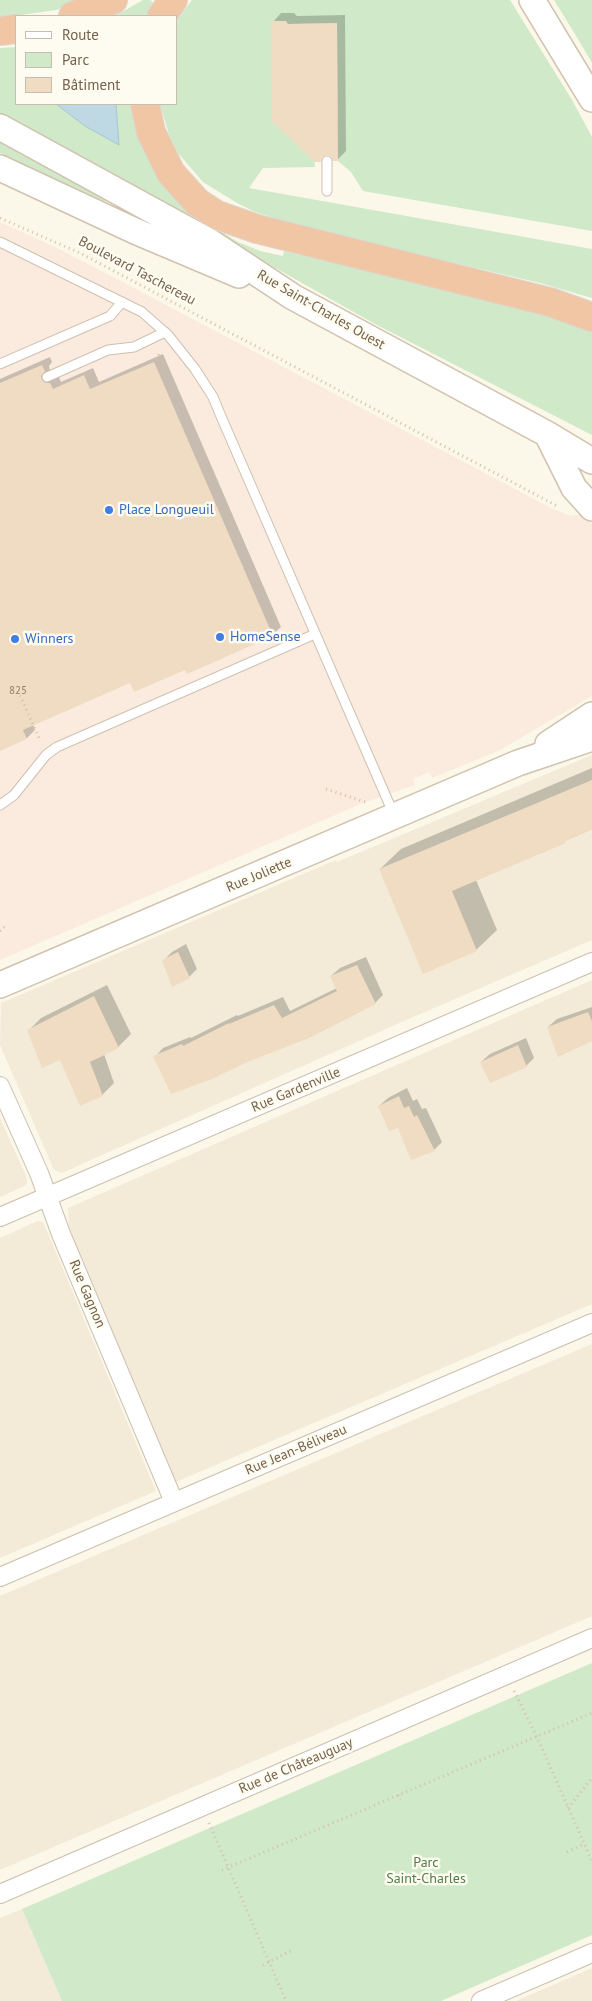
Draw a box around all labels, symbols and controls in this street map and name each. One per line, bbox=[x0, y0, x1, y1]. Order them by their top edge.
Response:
legend bbox=[15, 15, 178, 105]
text: Route bbox=[62, 25, 99, 44]
text: Parc bbox=[62, 50, 89, 69]
text: Bâtiment bbox=[62, 75, 120, 94]
street label: Boulevard Taschereau bbox=[75, 233, 199, 309]
street label: Rue Saint-Charles Ouest bbox=[254, 267, 388, 353]
place label: Place Longueuil bbox=[119, 502, 214, 518]
marker: Place Longueuil bbox=[103, 504, 115, 516]
place label: HomeSense bbox=[230, 629, 301, 645]
place label: Winners bbox=[25, 631, 73, 647]
marker: HomeSense bbox=[214, 631, 226, 643]
marker: Winners bbox=[9, 633, 21, 645]
house number: 825 bbox=[9, 684, 27, 698]
street label: Rue Joliette bbox=[224, 854, 294, 896]
street label: Rue Gardenville bbox=[249, 1064, 343, 1116]
street label: Rue Gagnon bbox=[65, 1257, 109, 1331]
street label: Rue Jean-Béliveau bbox=[243, 1421, 349, 1479]
street label: Rue de Châteauguay bbox=[236, 1734, 356, 1798]
park label: Parc Saint-Charles bbox=[386, 1855, 466, 1888]

